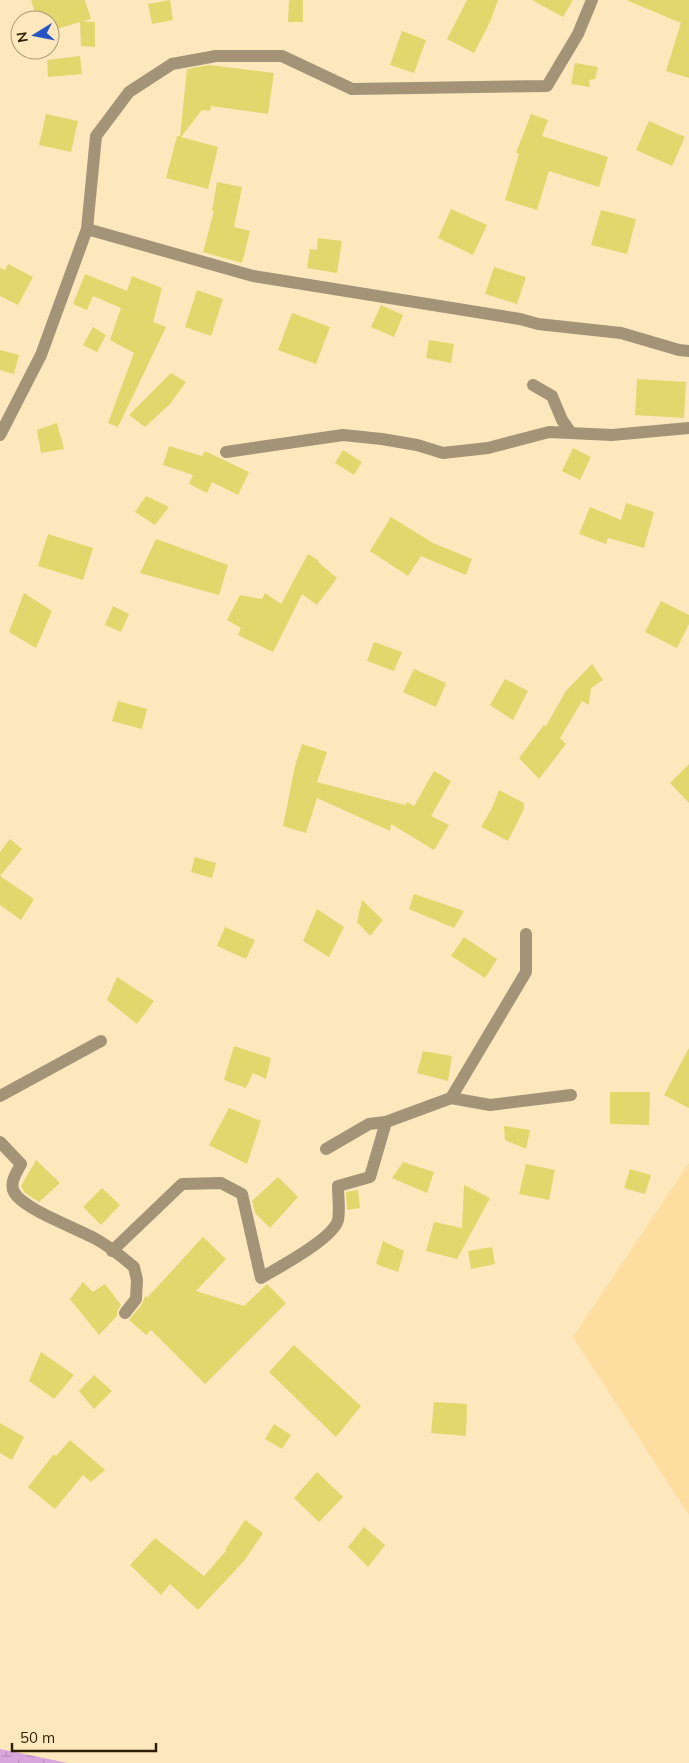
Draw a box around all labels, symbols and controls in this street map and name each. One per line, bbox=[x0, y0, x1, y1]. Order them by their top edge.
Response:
north arrow bbox=[10, 10, 60, 60]
text: N bbox=[12, 30, 32, 44]
scale bar bbox=[12, 1720, 156, 1752]
text: 50 m bbox=[20, 1728, 55, 1747]

